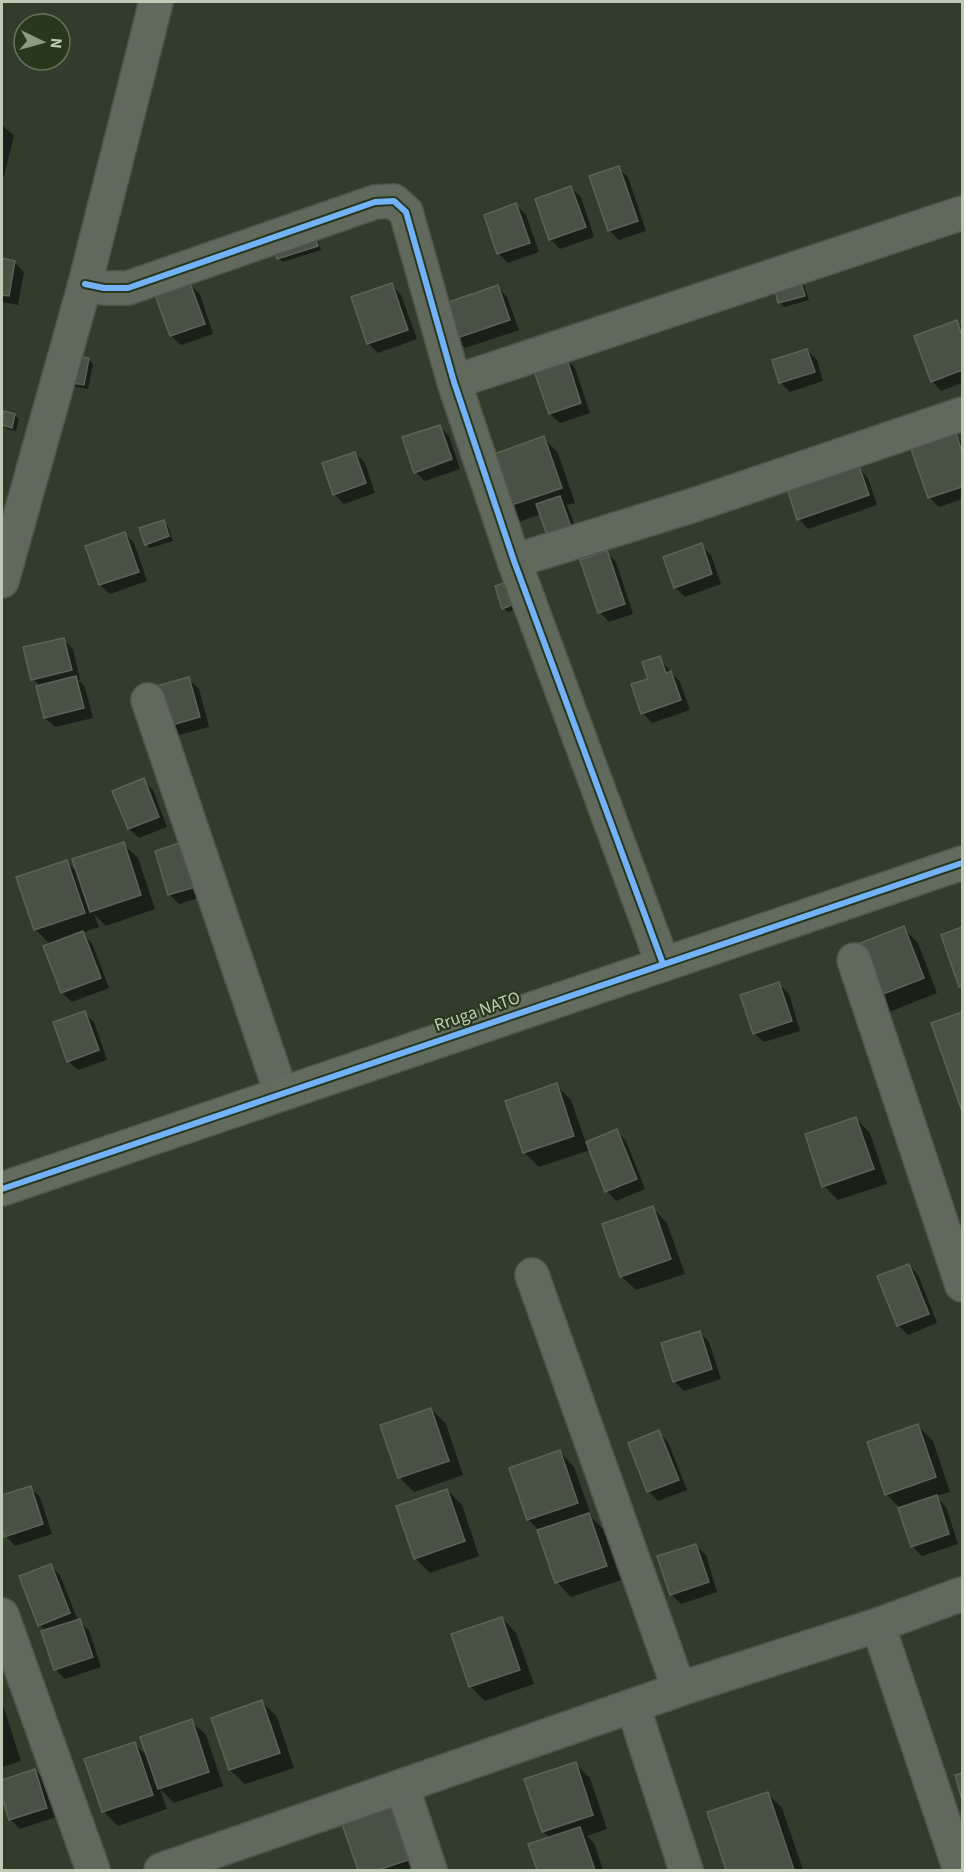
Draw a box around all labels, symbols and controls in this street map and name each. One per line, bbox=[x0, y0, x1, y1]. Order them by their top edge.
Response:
north arrow bbox=[12, 12, 72, 72]
text: N bbox=[45, 37, 67, 49]
street label: Rruga NATO bbox=[431, 985, 524, 1038]

